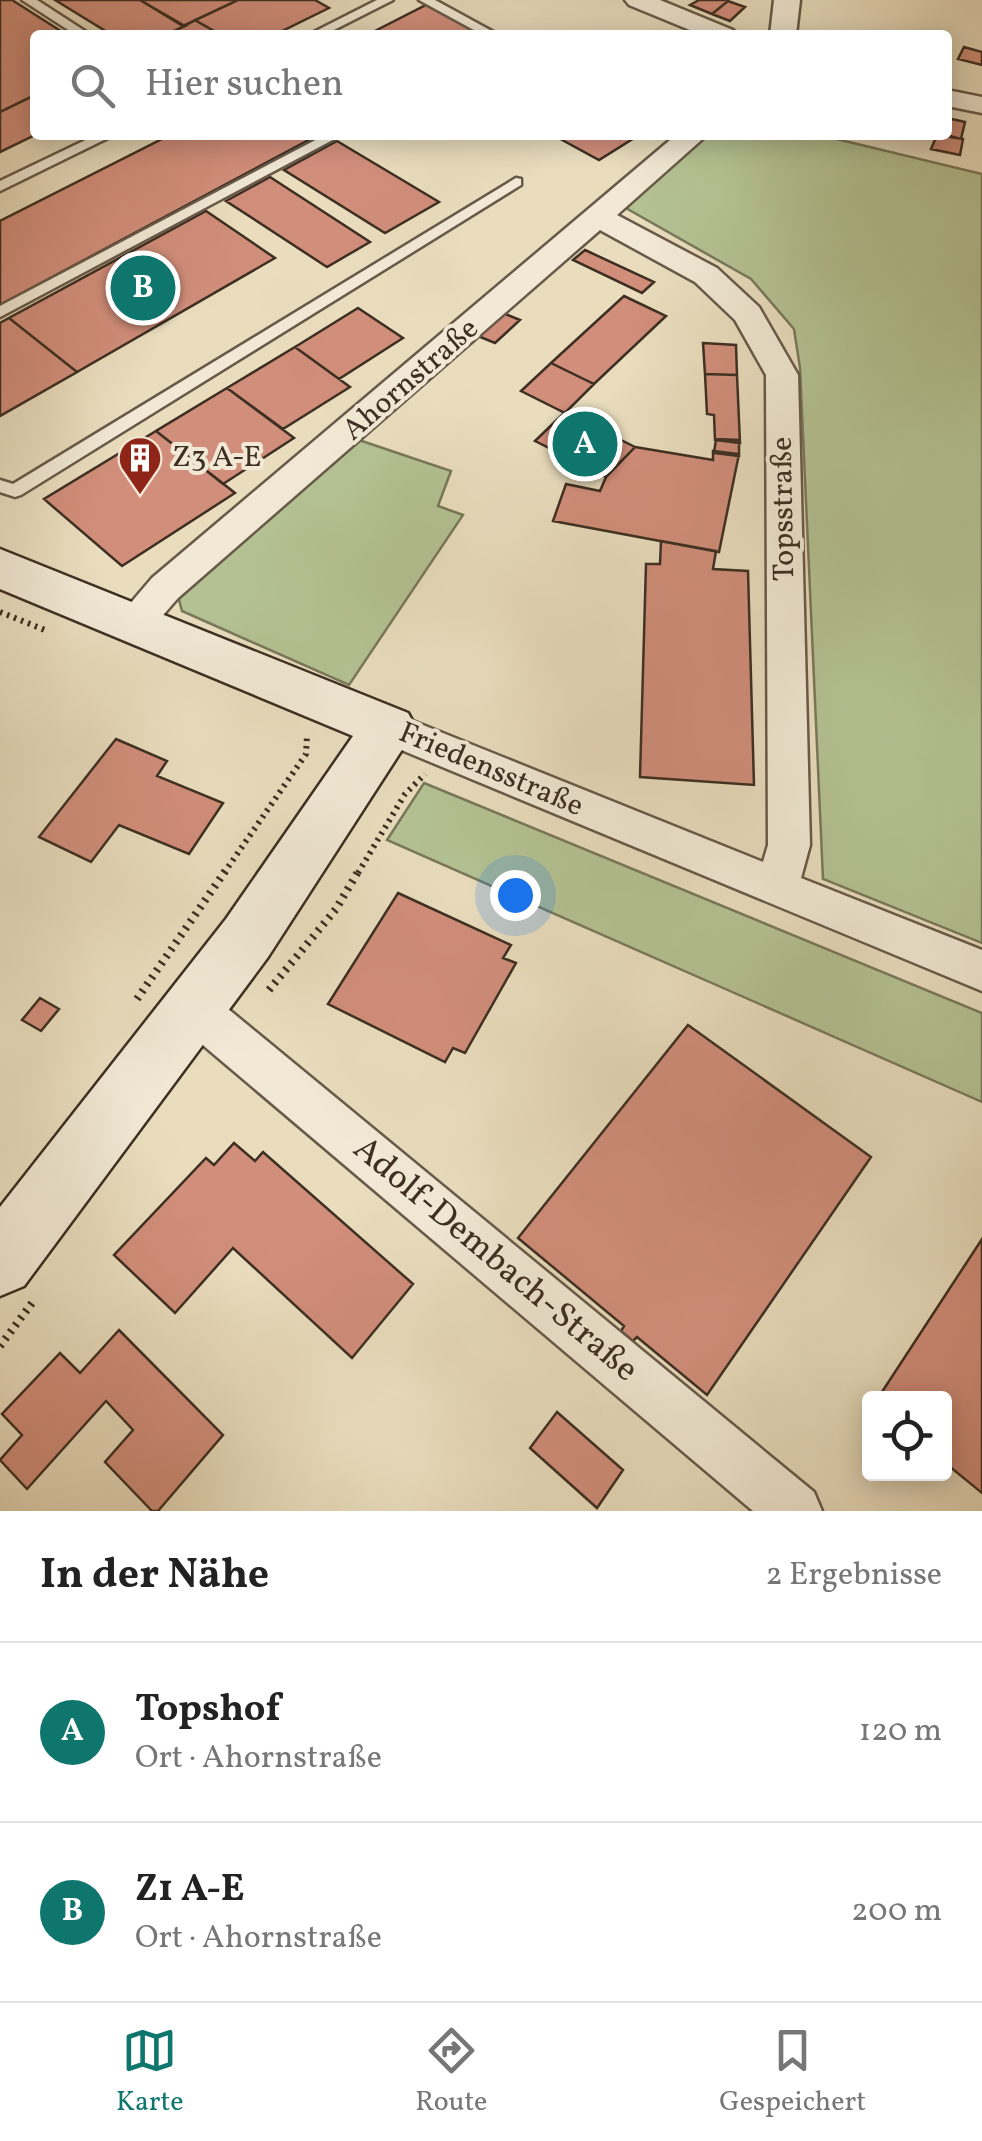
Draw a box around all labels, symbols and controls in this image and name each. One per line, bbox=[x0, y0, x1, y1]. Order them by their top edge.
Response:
search box bbox=[30, 30, 952, 140]
icon: search bbox=[65, 58, 120, 113]
text: Hier suchen bbox=[145, 59, 344, 112]
pin: B bbox=[110, 250, 176, 326]
street label: Ahornstraße bbox=[334, 309, 488, 451]
pin: A bbox=[552, 406, 618, 482]
building icon: Z3 A-E bbox=[117, 435, 163, 496]
street label: Topsstraße bbox=[762, 436, 806, 582]
place label: Z3 A-E bbox=[172, 437, 262, 479]
street label: Friedensstraße bbox=[392, 712, 590, 828]
your location bbox=[490, 870, 541, 921]
street label: Adolf-Dembach-Straße bbox=[342, 1126, 648, 1394]
map controls bbox=[862, 1391, 952, 1481]
button: locate bbox=[862, 1391, 952, 1481]
text: In der Nähe bbox=[40, 1547, 269, 1606]
text: 2 Ergebnisse bbox=[765, 1554, 942, 1598]
text: Topshof bbox=[135, 1684, 280, 1737]
text: A bbox=[61, 1710, 84, 1754]
text: 120 m bbox=[859, 1710, 942, 1754]
text: Ort · Ahornstraße bbox=[135, 1737, 382, 1781]
text: Z1 A-E bbox=[135, 1864, 245, 1917]
text: B bbox=[62, 1890, 83, 1934]
text: 200 m bbox=[851, 1890, 942, 1934]
text: Ort · Ahornstraße bbox=[135, 1917, 382, 1961]
tab: Karte bbox=[116, 2023, 183, 2122]
tab: Route bbox=[415, 2023, 487, 2122]
tab: Gespeichert bbox=[719, 2023, 866, 2122]

